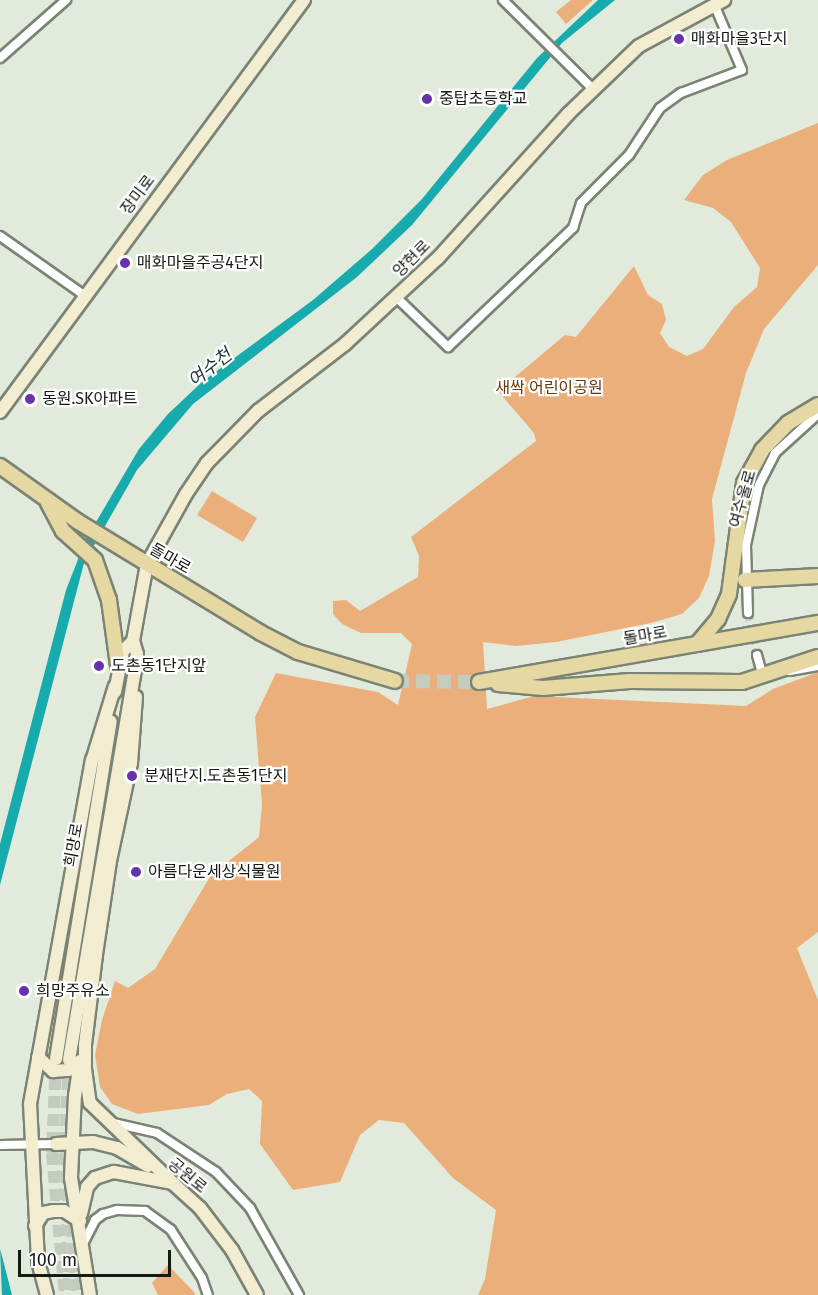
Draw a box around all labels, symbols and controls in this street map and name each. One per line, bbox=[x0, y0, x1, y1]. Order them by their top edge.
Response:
place label: 매화마을3단지 bbox=[691, 29, 787, 49]
marker: 매화마을3단지 bbox=[672, 32, 686, 46]
place label: 중탑초등학교 bbox=[439, 89, 527, 109]
marker: 중탑초등학교 bbox=[420, 92, 434, 106]
street label: 장미로 bbox=[117, 172, 159, 218]
street label: 양현로 bbox=[390, 237, 434, 281]
place label: 매화마을주공4단지 bbox=[137, 253, 263, 273]
marker: 매화마을주공4단지 bbox=[118, 256, 132, 270]
water label: 여수천 bbox=[184, 344, 236, 392]
park label: 새싹 어린이공원 bbox=[495, 378, 603, 398]
place label: 동원.SK아파트 bbox=[42, 389, 138, 409]
marker: 동원.SK아파트 bbox=[23, 392, 37, 406]
street label: 여수울로 bbox=[726, 468, 760, 530]
street label: 돌마로 bbox=[146, 540, 194, 578]
street label: 돌마로 bbox=[622, 623, 668, 649]
place label: 도촌동1단지앞 bbox=[111, 656, 206, 676]
marker: 도촌동1단지앞 bbox=[92, 659, 106, 673]
place label: 분재단지.도촌동1단지 bbox=[144, 766, 287, 786]
marker: 분재단지.도촌동1단지 bbox=[125, 769, 139, 783]
street label: 희망로 bbox=[61, 822, 87, 868]
place label: 아름다운세상식물원 bbox=[148, 862, 280, 882]
marker: 아름다운세상식물원 bbox=[129, 865, 143, 879]
place label: 희망주유소 bbox=[36, 981, 110, 1001]
marker: 희망주유소 bbox=[17, 984, 31, 998]
street label: 공원로 bbox=[164, 1155, 210, 1197]
scale bar bbox=[21, 1238, 174, 1276]
text: 100 m bbox=[29, 1249, 77, 1271]

